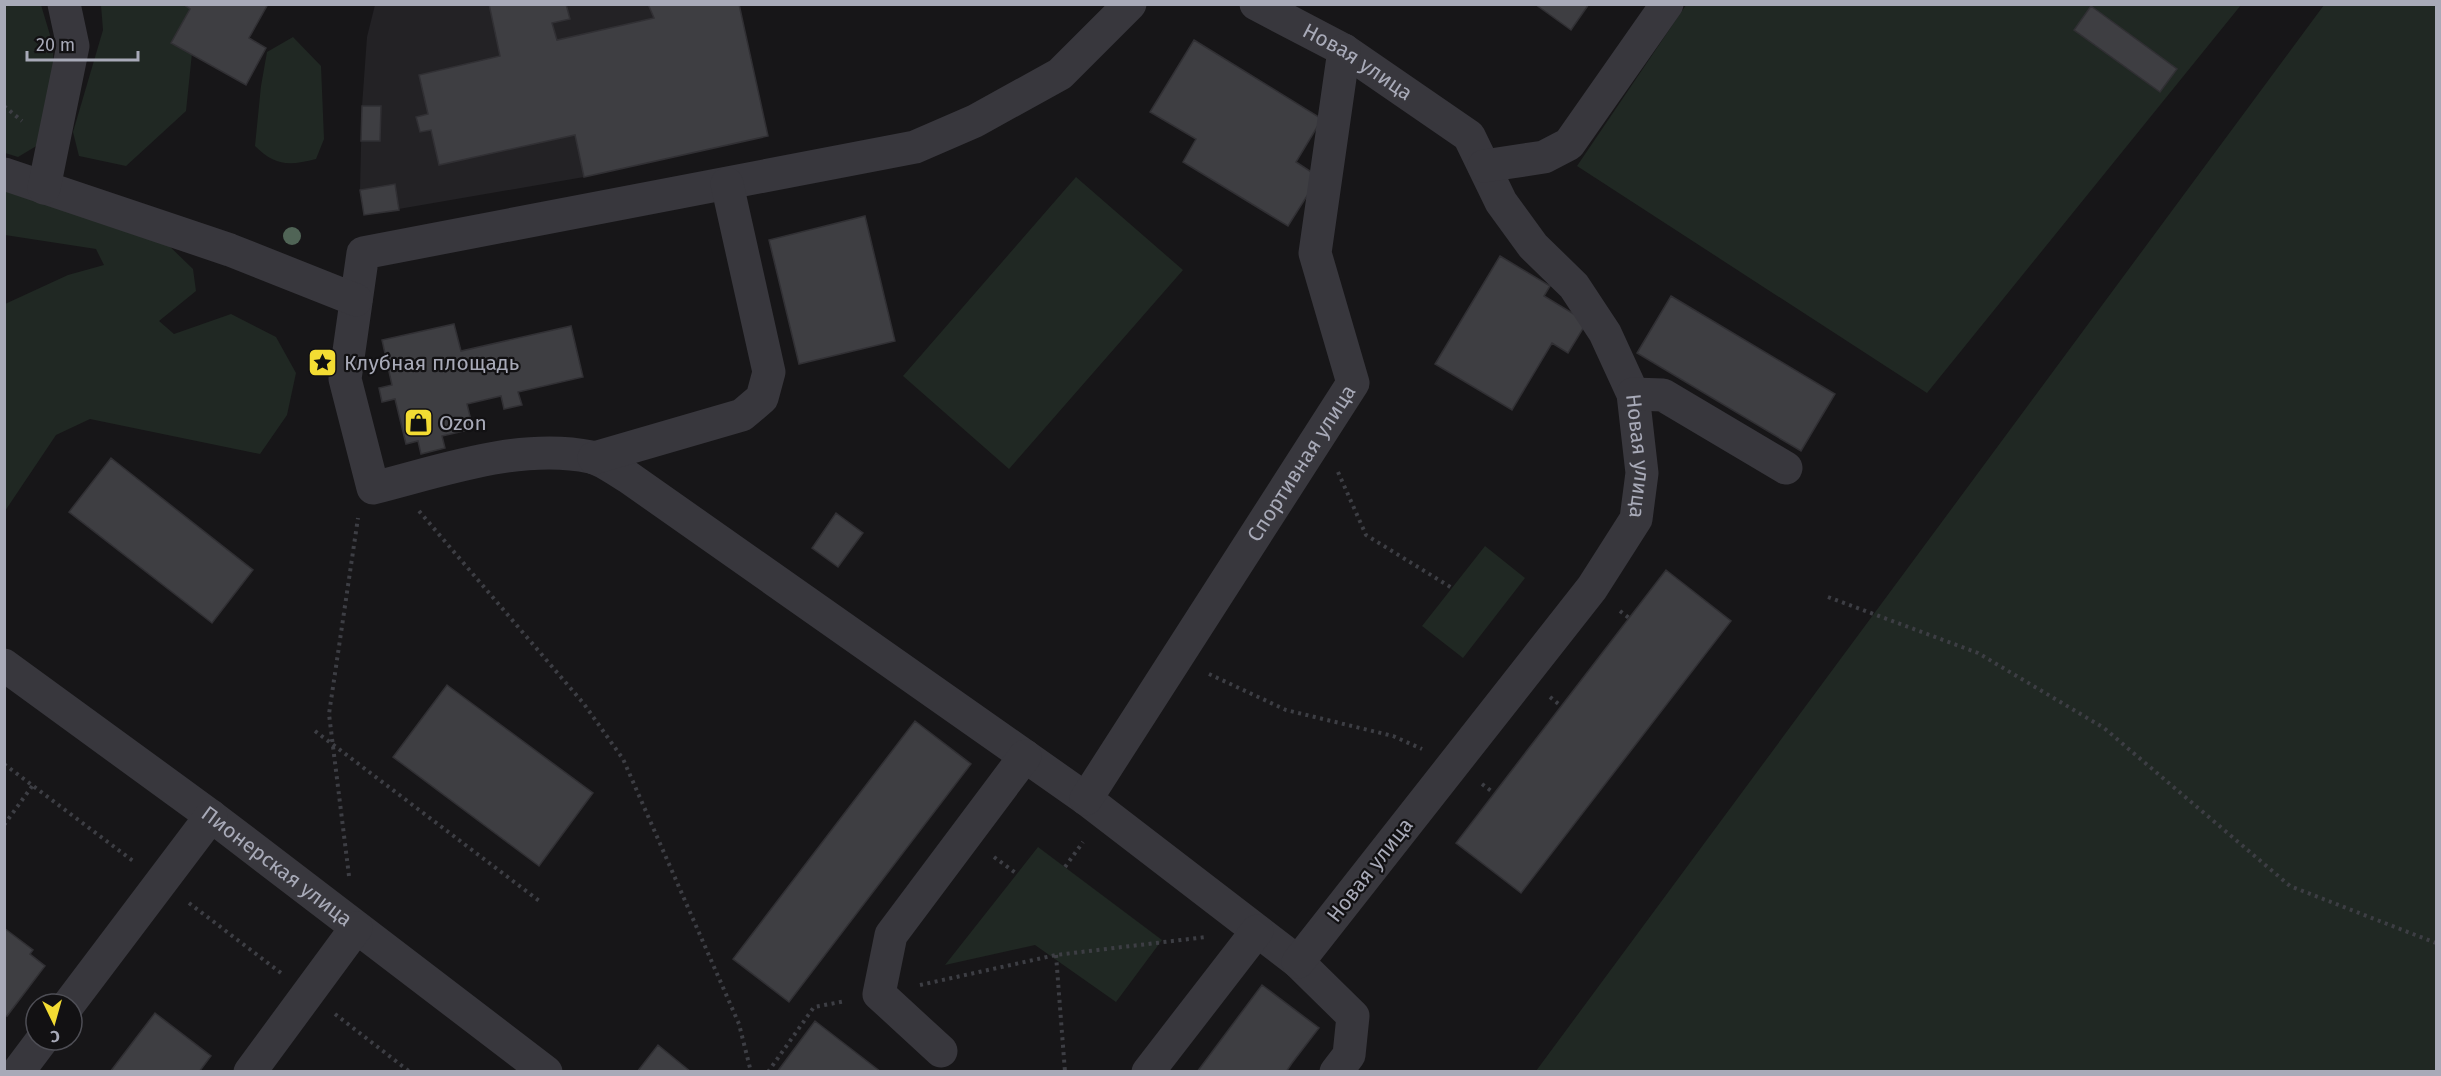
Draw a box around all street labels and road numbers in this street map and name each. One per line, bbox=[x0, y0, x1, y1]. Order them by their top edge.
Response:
street label: Новая улица bbox=[1298, 18, 1418, 106]
street label: Спортивная улица bbox=[1242, 380, 1362, 547]
street label: Новая улица bbox=[1620, 392, 1655, 520]
street label: Пионерская улица bbox=[196, 800, 357, 932]
street label: Новая улица bbox=[1321, 813, 1419, 927]

